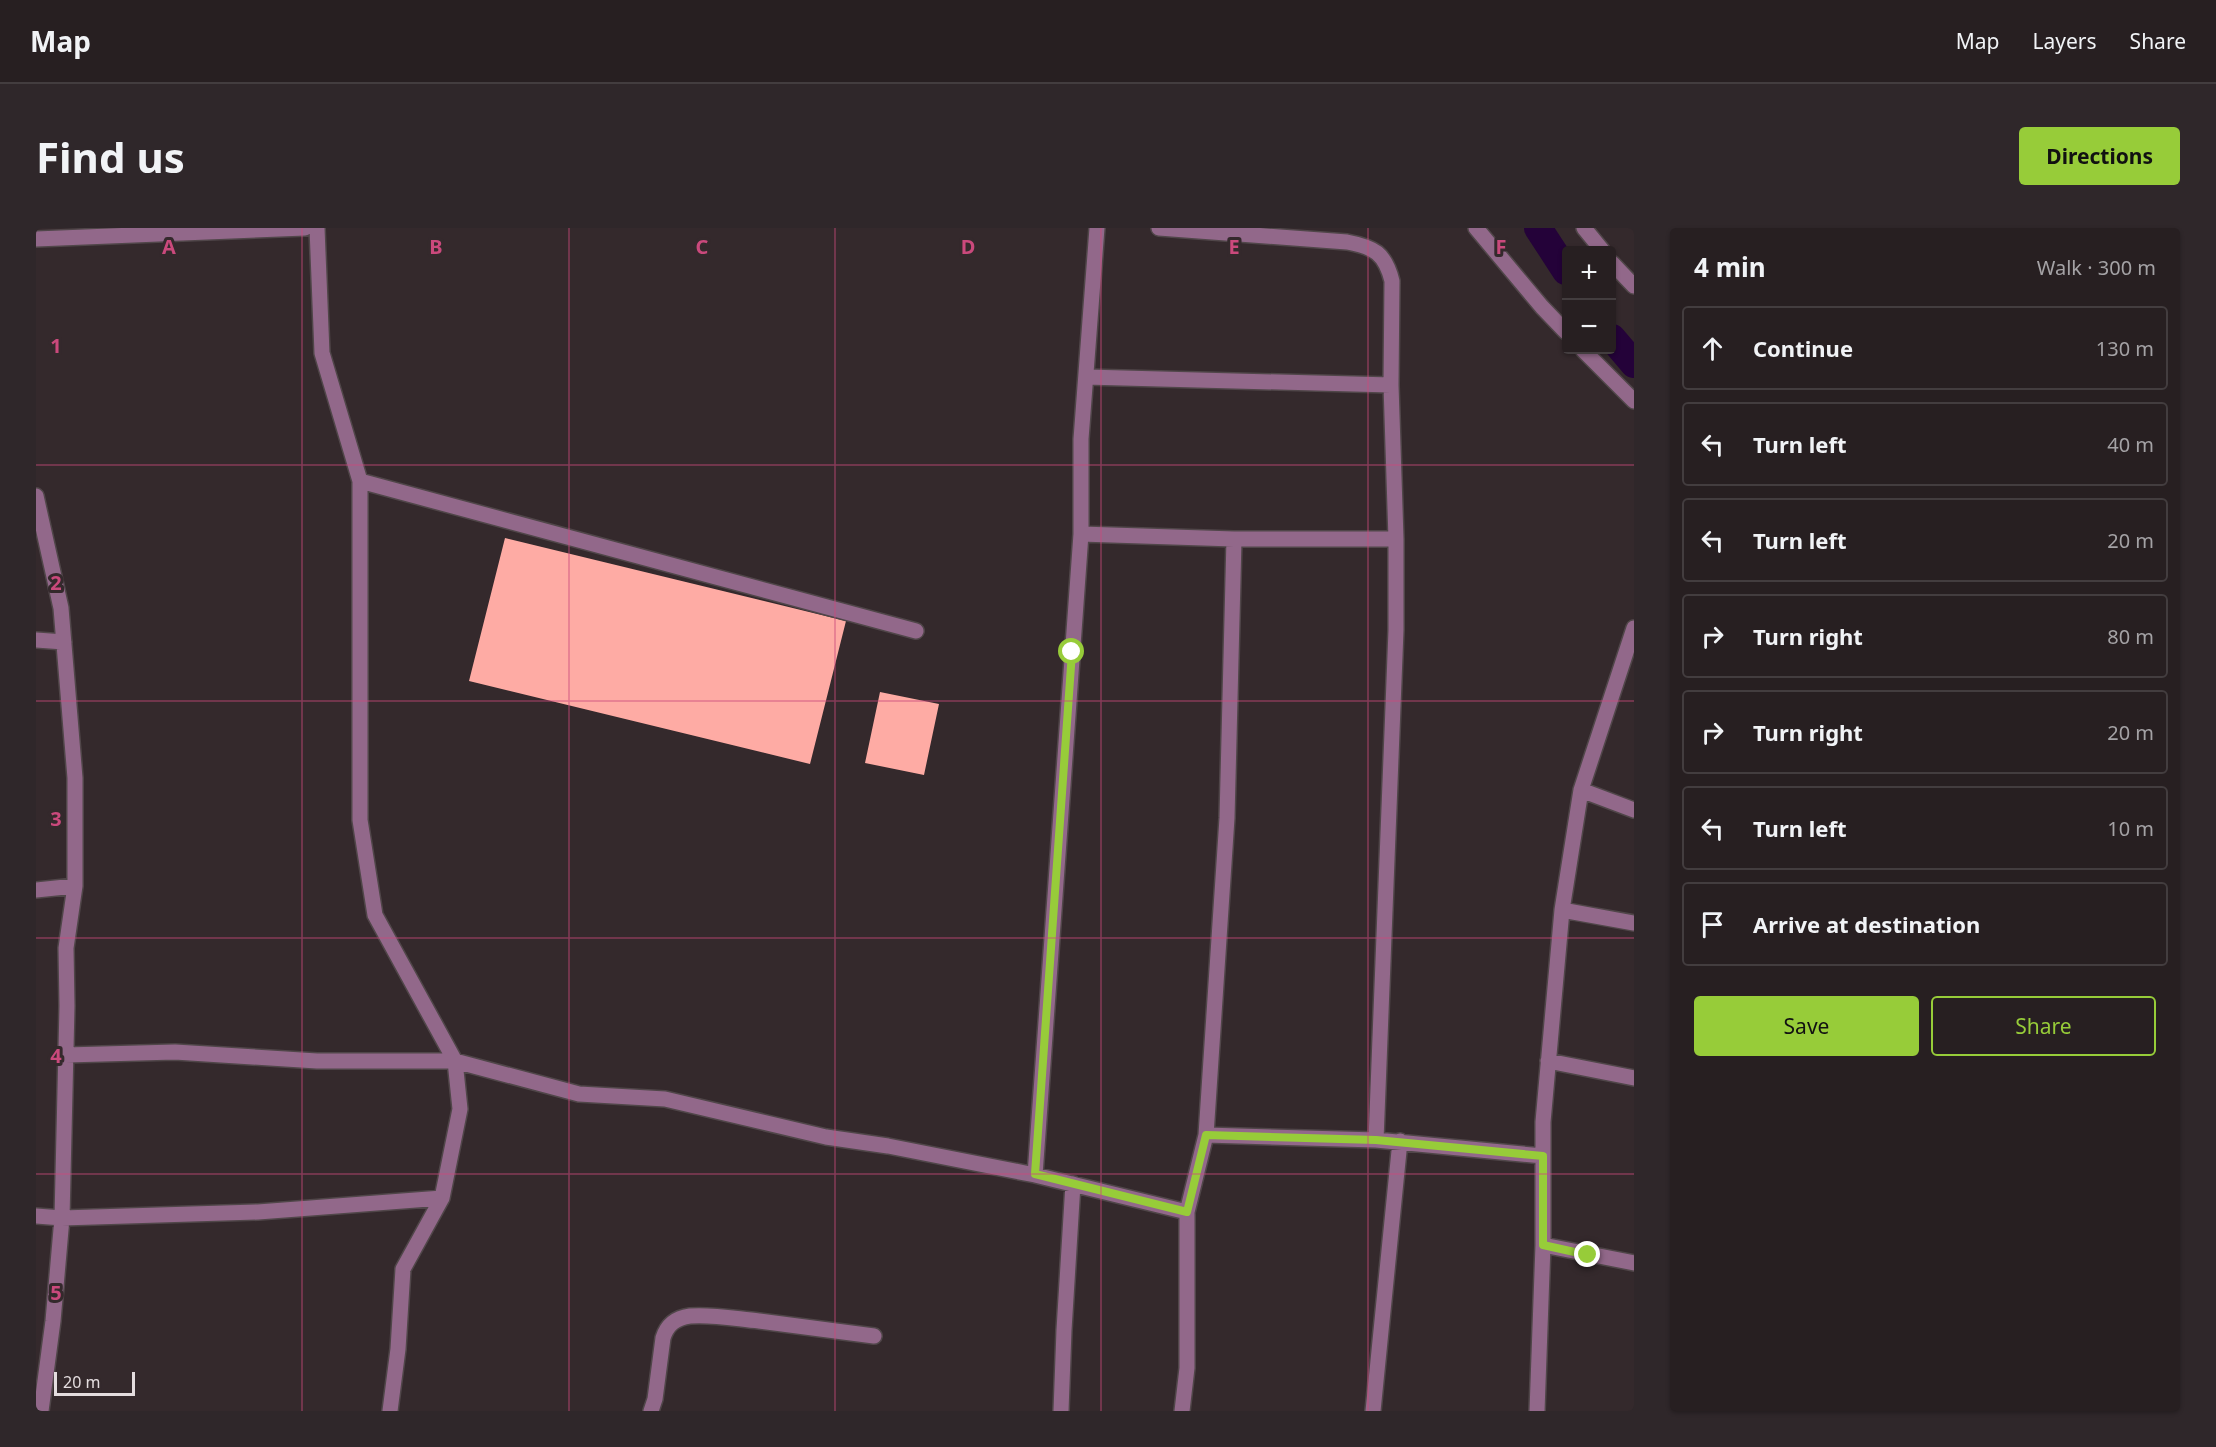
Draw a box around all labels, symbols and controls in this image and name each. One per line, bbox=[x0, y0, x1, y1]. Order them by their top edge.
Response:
text: Map bbox=[30, 22, 91, 60]
text: Map bbox=[1956, 27, 2000, 55]
text: Layers bbox=[2033, 27, 2097, 55]
text: Share bbox=[2130, 27, 2186, 55]
button: Directions bbox=[2019, 127, 2180, 185]
text: Find us bbox=[36, 128, 185, 185]
text: A bbox=[162, 233, 176, 260]
text: B bbox=[429, 233, 443, 260]
text: C bbox=[696, 233, 709, 260]
text: D bbox=[961, 233, 975, 260]
text: E bbox=[1228, 233, 1240, 260]
text: F bbox=[1496, 233, 1506, 260]
map controls bbox=[1562, 246, 1616, 354]
button: + bbox=[1562, 246, 1616, 300]
text: 4 min bbox=[1694, 249, 1766, 285]
text: Walk · 300 m bbox=[2037, 254, 2156, 281]
button: − bbox=[1562, 300, 1616, 354]
text: 1 bbox=[50, 332, 62, 359]
icon: ahead bbox=[1696, 332, 1729, 365]
text: Continue bbox=[1753, 333, 1853, 363]
text: 130 m bbox=[2096, 335, 2154, 362]
icon: left bbox=[1696, 428, 1729, 461]
text: Turn left bbox=[1753, 429, 1847, 459]
text: 40 m bbox=[2107, 431, 2154, 458]
icon: left bbox=[1696, 524, 1729, 557]
text: Turn left bbox=[1753, 525, 1847, 555]
text: 20 m bbox=[2107, 527, 2154, 554]
text: 2 bbox=[50, 569, 62, 596]
icon: right bbox=[1696, 620, 1729, 653]
text: Turn right bbox=[1753, 621, 1863, 651]
text: 80 m bbox=[2107, 623, 2154, 650]
route start bbox=[1058, 638, 1084, 664]
icon: right bbox=[1696, 716, 1729, 749]
text: Turn right bbox=[1753, 717, 1863, 747]
text: 20 m bbox=[2107, 719, 2154, 746]
text: 3 bbox=[50, 805, 62, 832]
icon: left bbox=[1696, 812, 1729, 845]
text: Turn left bbox=[1753, 813, 1847, 843]
text: 10 m bbox=[2107, 815, 2154, 842]
icon: arrive bbox=[1696, 908, 1729, 941]
text: Arrive at destination bbox=[1753, 909, 1980, 939]
button: Save bbox=[1694, 996, 1919, 1056]
button: Share bbox=[1931, 996, 2156, 1056]
text: 4 bbox=[50, 1042, 62, 1069]
route end bbox=[1574, 1241, 1600, 1267]
text: 5 bbox=[50, 1279, 62, 1306]
scale bar bbox=[54, 1369, 135, 1396]
text: 20 m bbox=[63, 1371, 100, 1393]

